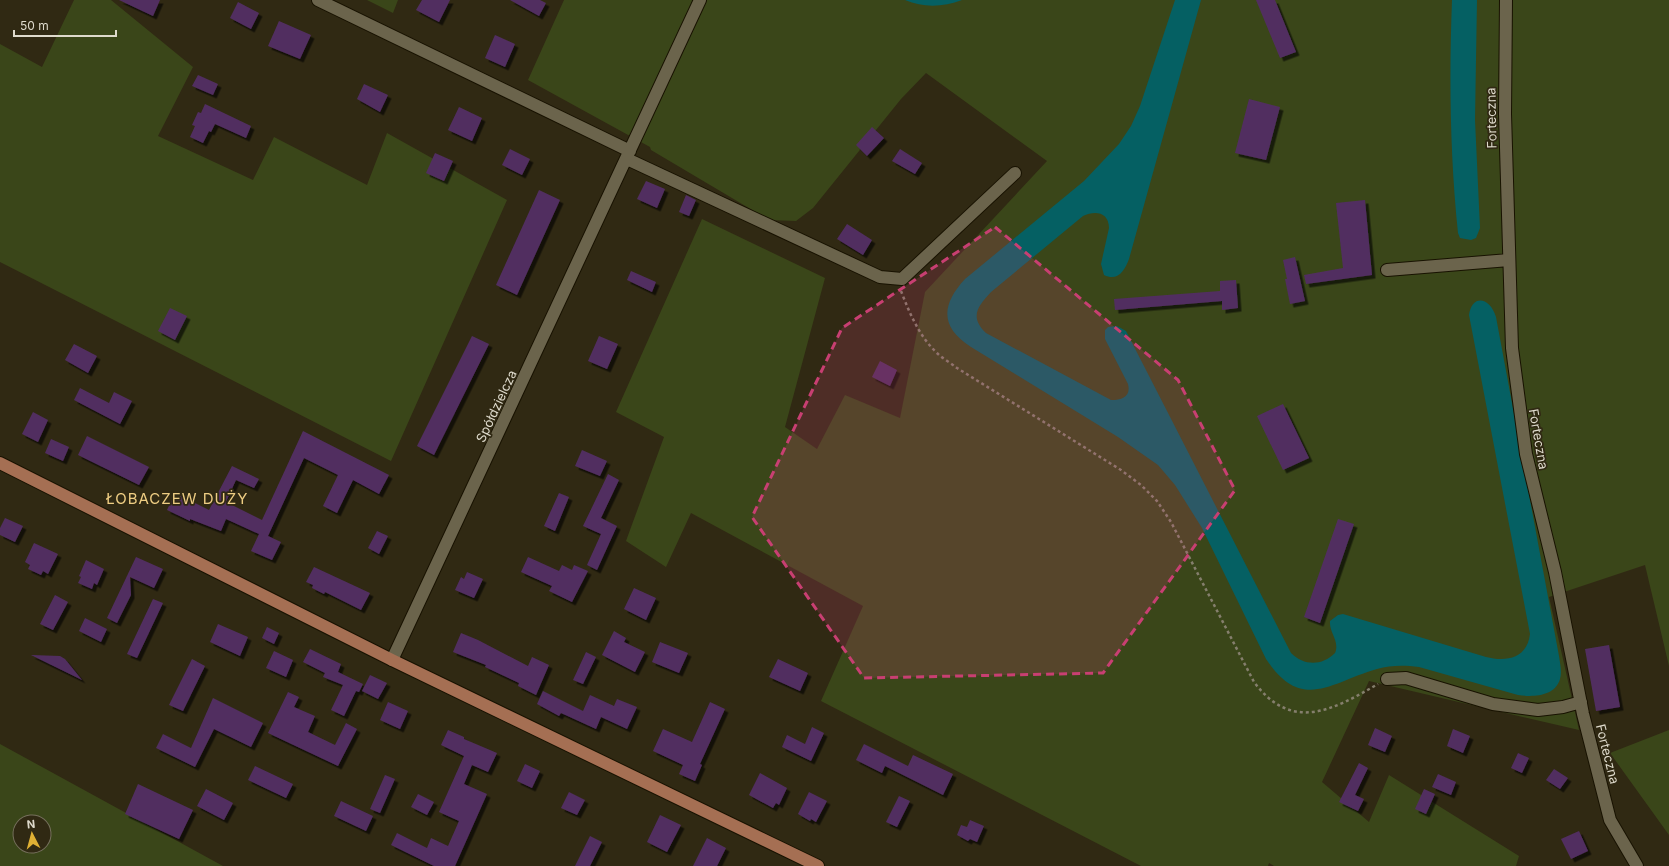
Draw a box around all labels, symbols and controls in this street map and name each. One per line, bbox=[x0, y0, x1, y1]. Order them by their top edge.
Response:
scale bar bbox=[14, 12, 116, 38]
text: 50 m bbox=[20, 18, 49, 33]
street label: Forteczna bbox=[1482, 87, 1500, 149]
street label: Spółdzielcza bbox=[472, 367, 520, 445]
street label: Forteczna bbox=[1526, 407, 1552, 471]
district label: ŁOBACZEW DUŻY bbox=[106, 489, 248, 508]
street label: Forteczna bbox=[1593, 722, 1623, 786]
north arrow bbox=[12, 814, 52, 854]
text: N bbox=[26, 817, 36, 831]

